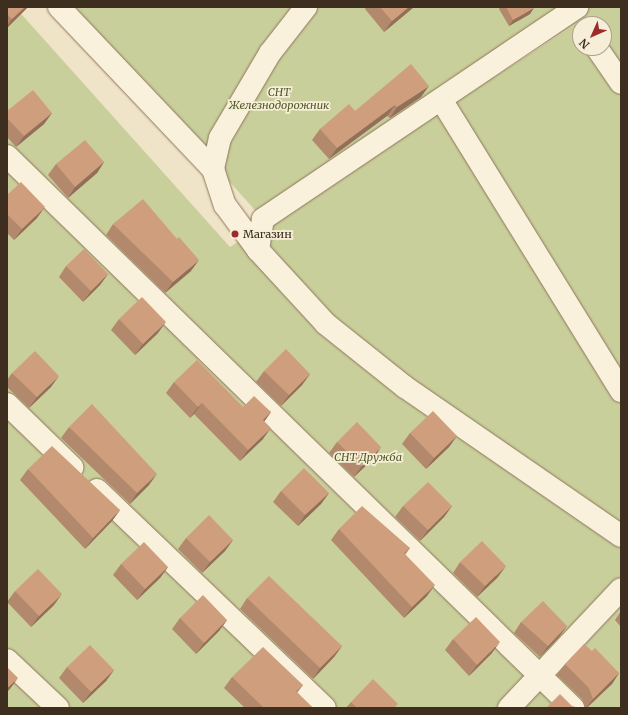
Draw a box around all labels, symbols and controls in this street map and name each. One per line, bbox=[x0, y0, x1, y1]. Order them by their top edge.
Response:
north arrow bbox=[572, 16, 612, 56]
text: N bbox=[576, 36, 592, 52]
park label: СНТ Железнодорожник bbox=[229, 86, 329, 112]
place label: Магазин bbox=[243, 227, 292, 241]
marker: Магазин bbox=[230, 229, 240, 239]
park label: СНТ Дружба bbox=[334, 450, 402, 464]

